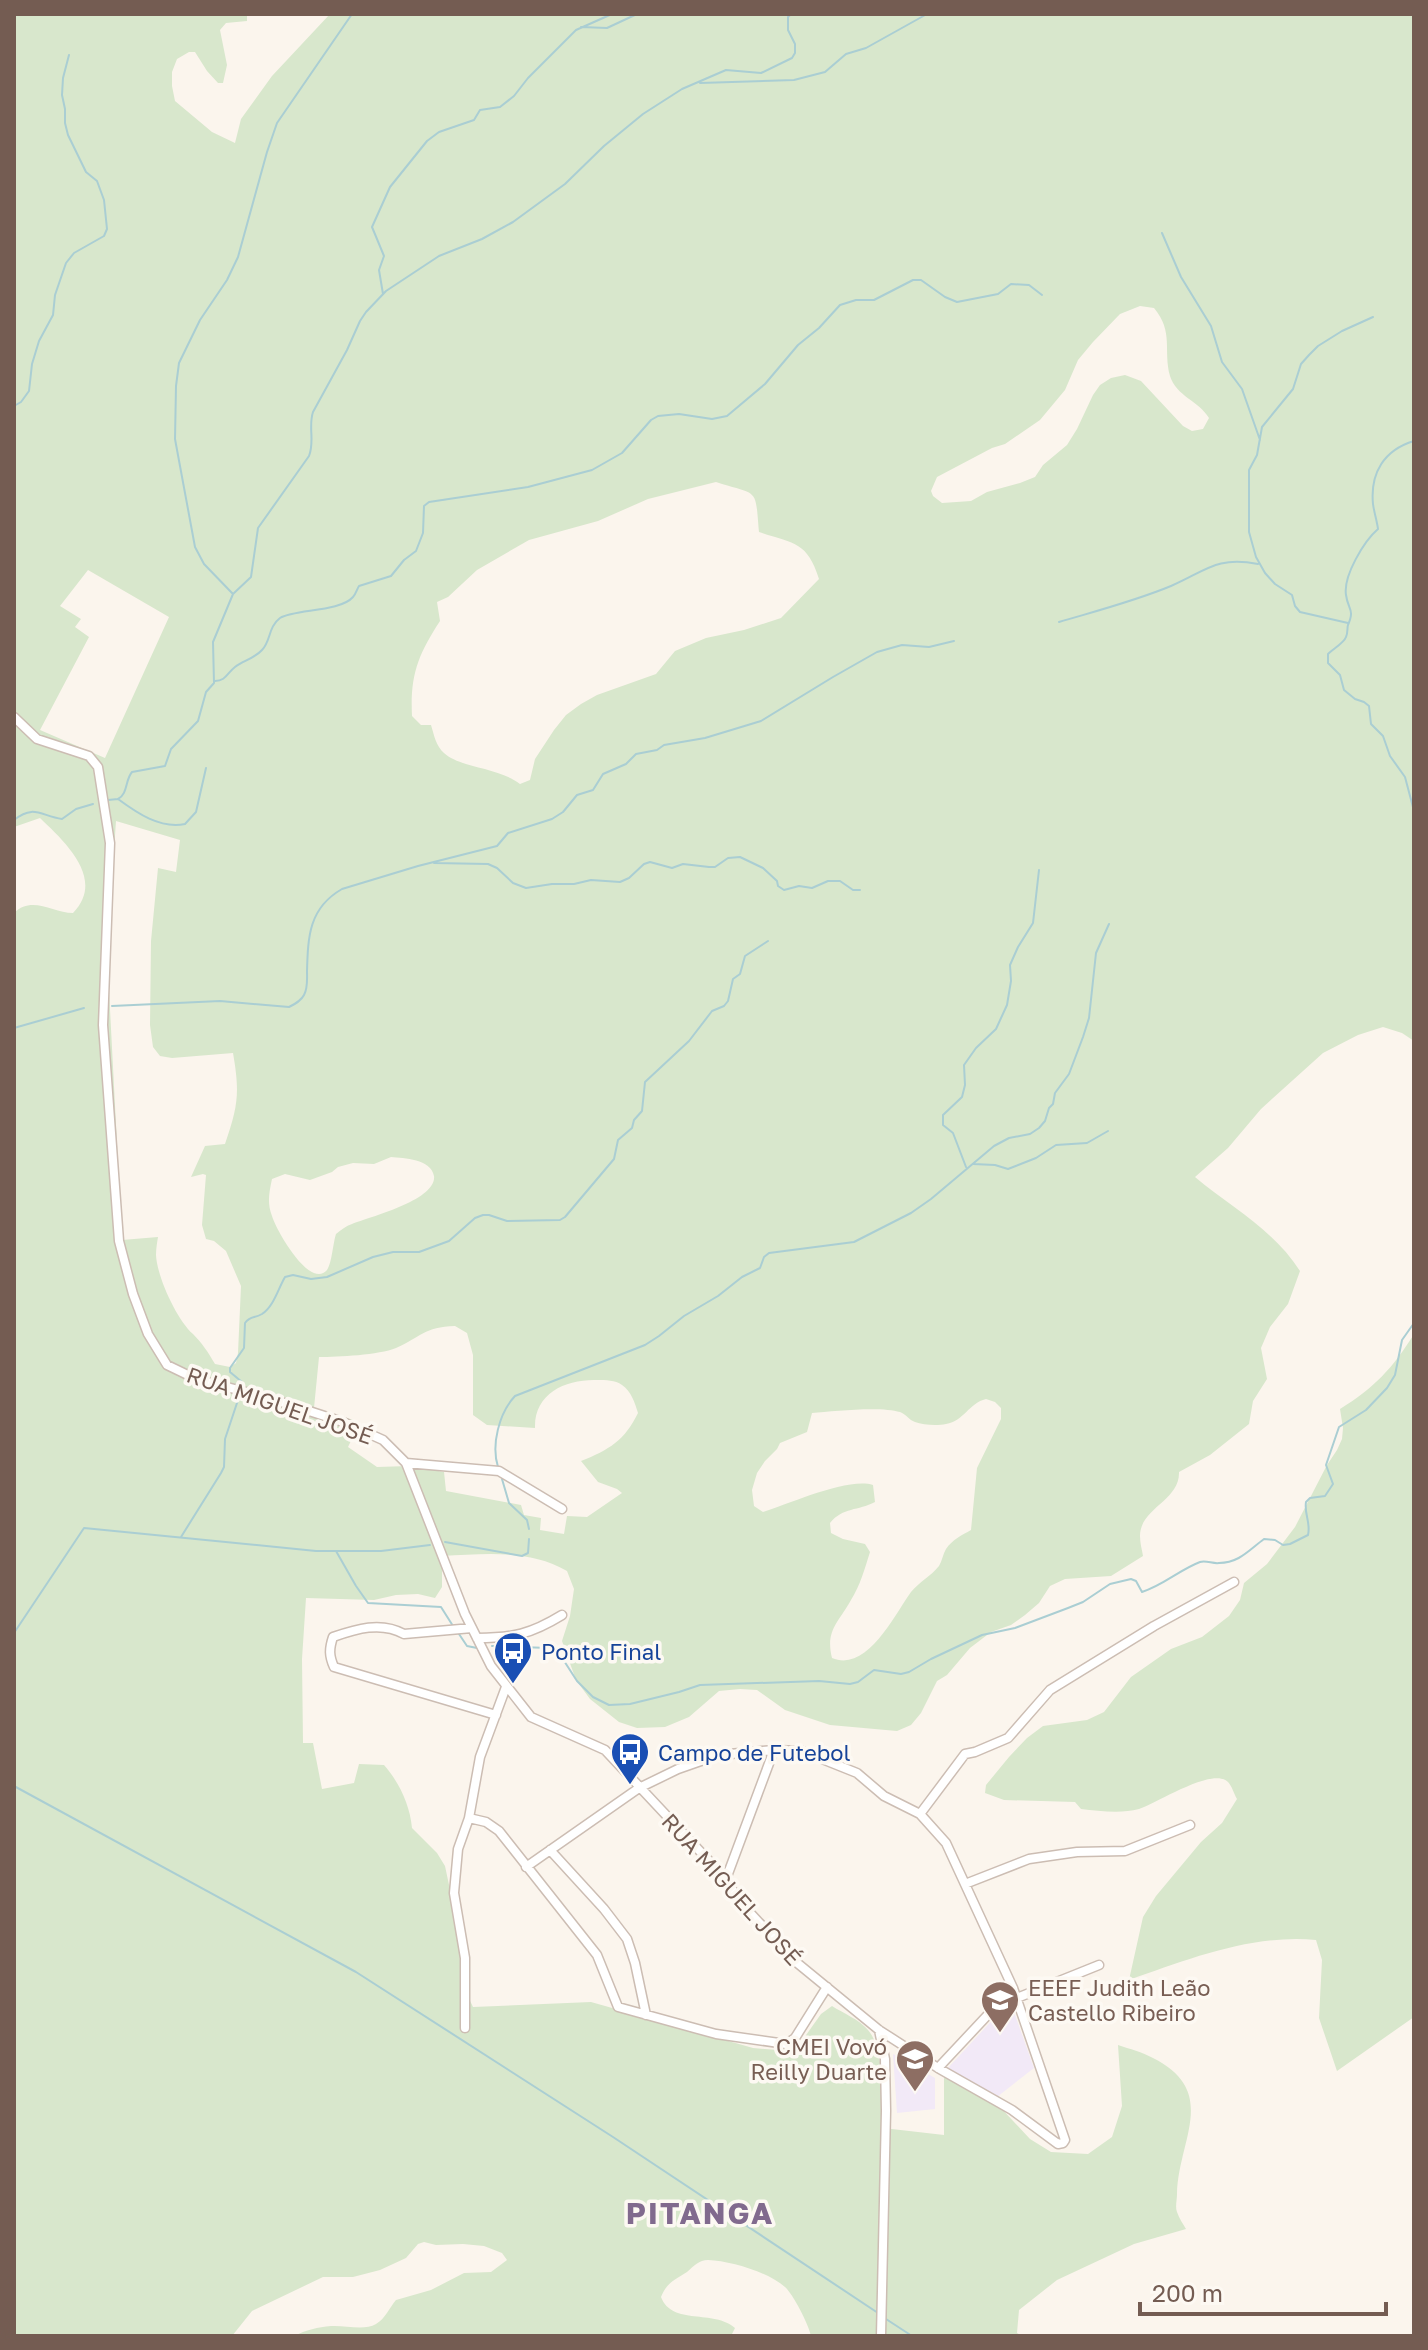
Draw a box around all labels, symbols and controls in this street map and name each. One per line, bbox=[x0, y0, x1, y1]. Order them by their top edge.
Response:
street label: RUA MIGUEL JOSÉ bbox=[183, 1360, 377, 1450]
bus stop icon: Ponto Final bbox=[492, 1630, 534, 1685]
place label: Ponto Final bbox=[541, 1638, 661, 1665]
bus stop icon: Campo de Futebol bbox=[609, 1731, 651, 1786]
place label: Campo de Futebol bbox=[658, 1739, 851, 1766]
street label: RUA MIGUEL JOSÉ bbox=[657, 1807, 807, 1971]
place label: EEEF Judith Leão Castello Ribeiro bbox=[1028, 1974, 1210, 2026]
school or university icon: EEEF Judith Leão Castello Ribeiro bbox=[979, 1979, 1021, 2034]
place label: CMEI Vovó Reilly Duarte bbox=[750, 2033, 887, 2085]
school or university icon: CMEI Vovó Reilly Duarte bbox=[894, 2038, 936, 2093]
district label: PITANGA bbox=[626, 2195, 774, 2231]
scale bar bbox=[1140, 2266, 1386, 2316]
text: 200 m bbox=[1152, 2278, 1223, 2307]

